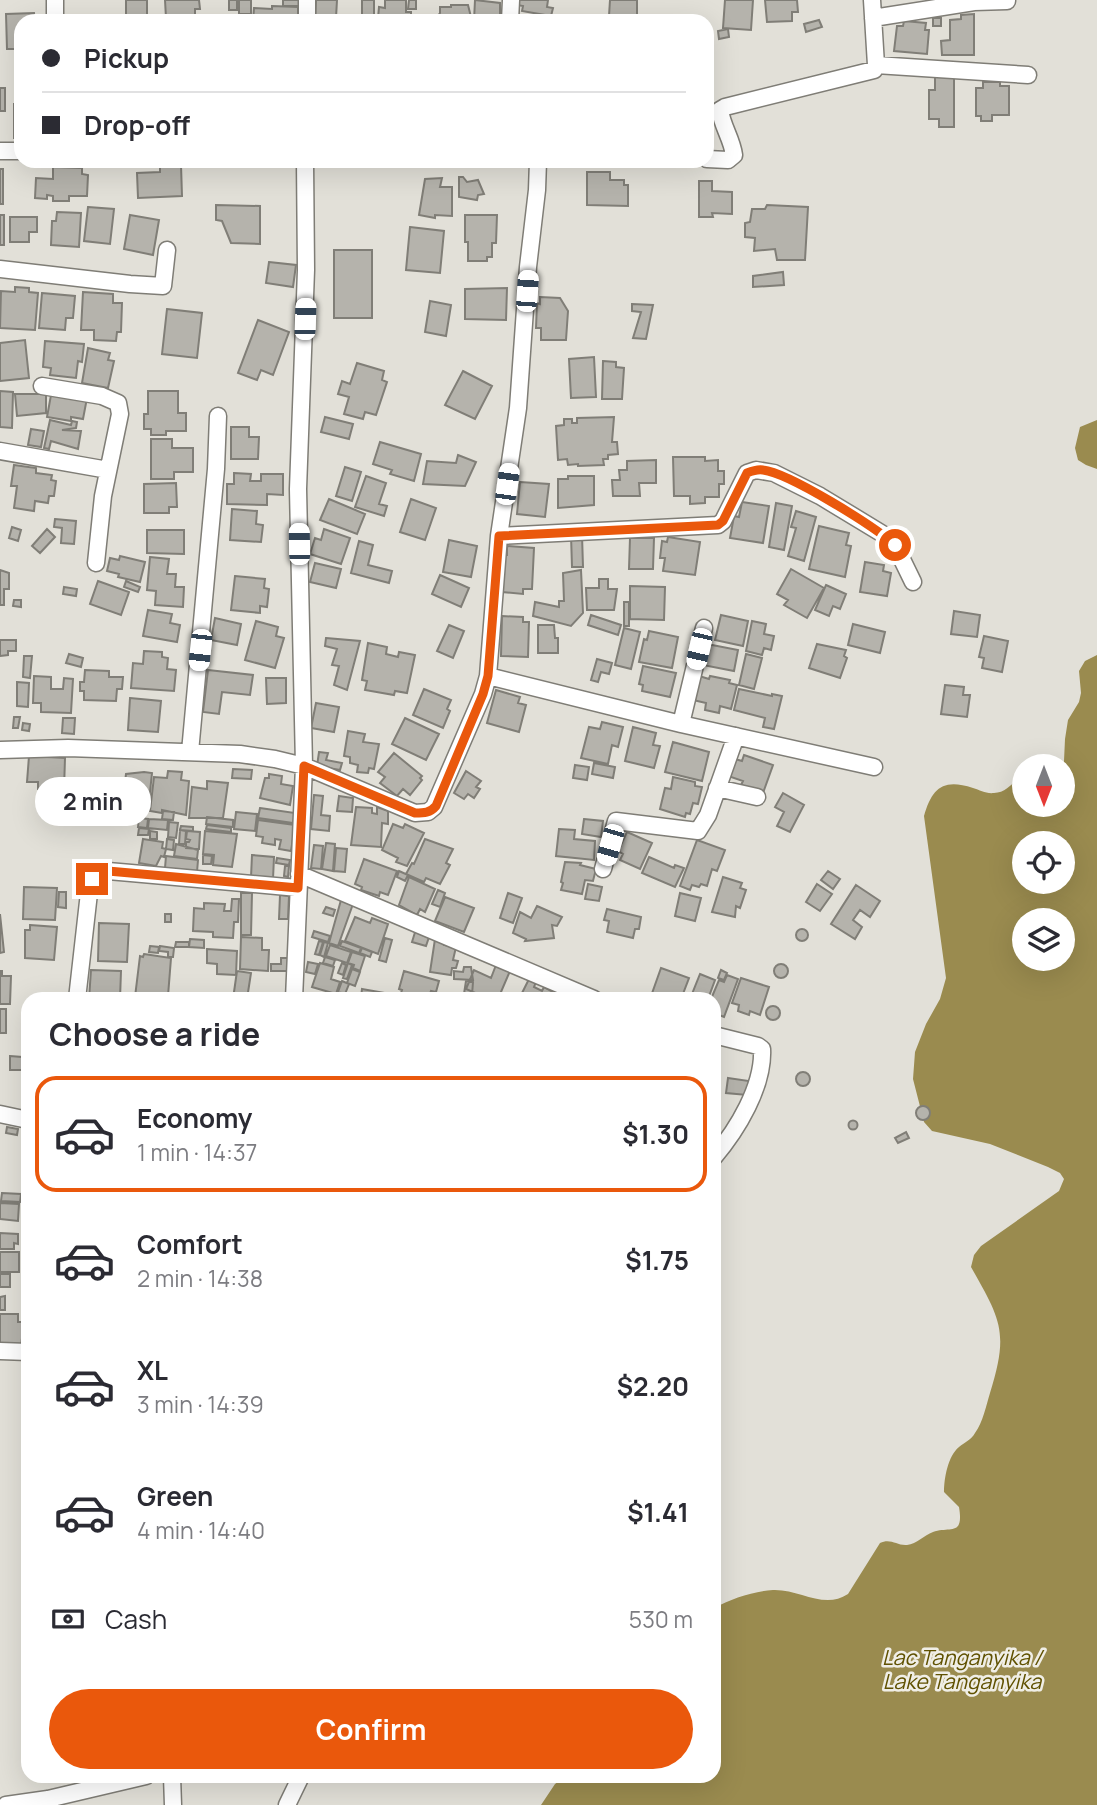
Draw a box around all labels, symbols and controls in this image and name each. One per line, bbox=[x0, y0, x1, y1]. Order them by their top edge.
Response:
text: Pickup bbox=[84, 40, 169, 76]
text: Drop-off bbox=[84, 107, 190, 143]
car bbox=[516, 269, 539, 313]
car bbox=[294, 298, 317, 340]
car bbox=[494, 462, 521, 506]
car bbox=[289, 523, 310, 565]
route start bbox=[879, 529, 911, 561]
car bbox=[685, 626, 714, 672]
car bbox=[188, 628, 213, 672]
north arrow bbox=[1012, 754, 1074, 817]
map controls bbox=[1012, 754, 1075, 971]
callout: 2 min bbox=[34, 778, 150, 826]
text: 2 min bbox=[63, 785, 123, 817]
car bbox=[595, 822, 626, 868]
button: locate bbox=[1012, 831, 1075, 894]
route end bbox=[76, 863, 108, 895]
button: layers bbox=[1012, 908, 1075, 971]
text: Choose a ride bbox=[49, 1012, 260, 1056]
text: Economy bbox=[137, 1100, 252, 1136]
icon: car bbox=[53, 1103, 116, 1166]
text: $1.30 bbox=[622, 1116, 689, 1152]
text: 1 min · 14:37 bbox=[137, 1136, 257, 1168]
text: Comfort bbox=[137, 1226, 243, 1262]
icon: car bbox=[53, 1229, 116, 1292]
text: $1.75 bbox=[625, 1242, 689, 1278]
text: 2 min · 14:38 bbox=[137, 1262, 263, 1294]
text: XL bbox=[137, 1352, 168, 1388]
icon: car bbox=[53, 1355, 116, 1418]
text: $2.20 bbox=[617, 1368, 689, 1404]
text: 3 min · 14:39 bbox=[137, 1388, 264, 1420]
text: Green bbox=[137, 1478, 213, 1514]
icon: car bbox=[53, 1481, 116, 1544]
text: $1.41 bbox=[627, 1494, 689, 1530]
text: 4 min · 14:40 bbox=[137, 1514, 265, 1546]
icon: cash bbox=[49, 1600, 87, 1638]
text: Cash bbox=[105, 1601, 167, 1637]
text: 530 m bbox=[629, 1603, 693, 1635]
water label: Lac Tanganyika / Lake Tanganyika bbox=[882, 1643, 1045, 1695]
button: Confirm bbox=[49, 1689, 693, 1769]

